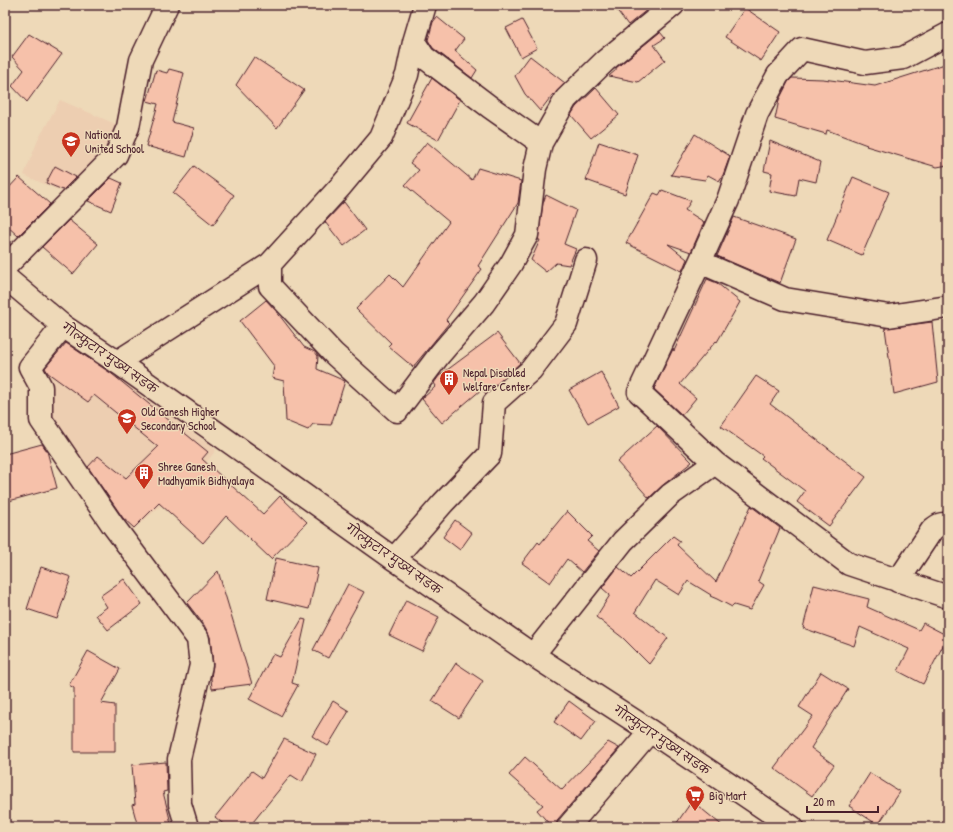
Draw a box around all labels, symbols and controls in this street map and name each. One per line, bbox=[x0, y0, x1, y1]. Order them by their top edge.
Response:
place label: National United School bbox=[85, 126, 145, 157]
school or university icon: National United School bbox=[60, 130, 82, 158]
street label: गोल्फुटार मुख्य सडक bbox=[58, 318, 162, 398]
place label: Nepal Disabled Welfare Center bbox=[463, 364, 530, 395]
building icon: Nepal Disabled Welfare Center bbox=[438, 368, 460, 396]
place label: Old Ganesh Higher Secondary School bbox=[141, 403, 220, 434]
school or university icon: Old Ganesh Higher Secondary School bbox=[116, 407, 138, 435]
place label: Shree Ganesh Madhyamik Bidhyalaya bbox=[158, 458, 254, 489]
building icon: Shree Ganesh Madhyamik Bidhyalaya bbox=[133, 462, 155, 490]
street label: गोल्फुटार मुख्य सडक bbox=[342, 519, 446, 599]
street label: गोल्फुटार मुख्य सडक bbox=[610, 701, 715, 779]
supermarket icon: Big Mart bbox=[684, 784, 706, 812]
place label: Big Mart bbox=[709, 787, 747, 804]
scale bar bbox=[807, 788, 878, 814]
text: 20 m bbox=[813, 793, 835, 810]

